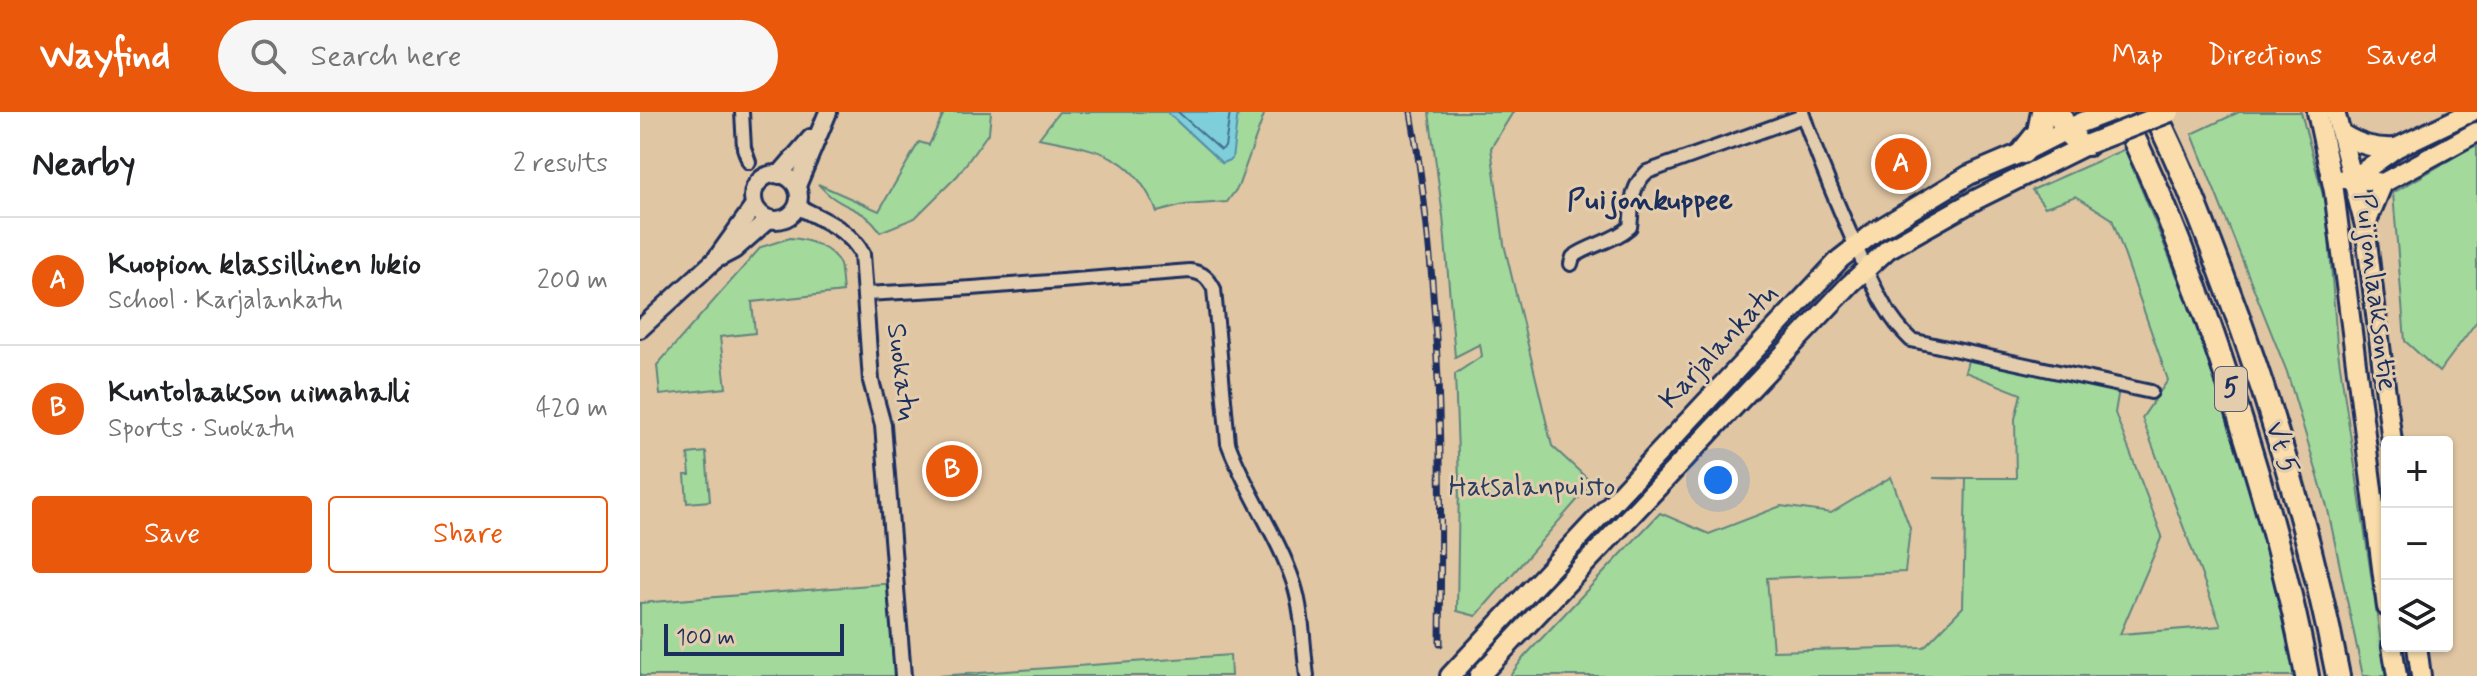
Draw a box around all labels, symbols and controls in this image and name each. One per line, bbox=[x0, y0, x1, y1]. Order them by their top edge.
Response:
search box bbox=[218, 20, 778, 92]
text: Wayfind bbox=[40, 32, 170, 81]
icon: search bbox=[246, 34, 290, 78]
text: Search here bbox=[310, 37, 461, 76]
text: Map bbox=[2112, 38, 2163, 75]
text: Directions bbox=[2207, 38, 2322, 75]
text: Saved bbox=[2366, 38, 2437, 75]
pin: A bbox=[1875, 134, 1927, 194]
text: Nearby bbox=[32, 142, 136, 187]
text: 2 results bbox=[513, 147, 608, 181]
district label: Puijonkuppee bbox=[1567, 181, 1733, 220]
street label: Puijonlaaksontie bbox=[2345, 191, 2405, 393]
text: Kuopion klassillinen lukio bbox=[108, 245, 421, 284]
text: A bbox=[49, 264, 67, 298]
text: 200 m bbox=[537, 264, 608, 298]
street label: Karjalankatu bbox=[1651, 276, 1787, 418]
text: School · Karjalankatu bbox=[108, 284, 343, 318]
street label: Suokatu bbox=[877, 321, 925, 423]
road number: 5 bbox=[2215, 367, 2247, 411]
text: Kuntolaakson uimahalli bbox=[108, 373, 410, 412]
text: B bbox=[50, 392, 66, 426]
text: 420 m bbox=[536, 392, 608, 426]
text: Sports · Suokatu bbox=[108, 412, 294, 446]
street label: Vt 5 bbox=[2256, 417, 2306, 479]
map controls bbox=[2381, 436, 2453, 652]
button: + bbox=[2381, 436, 2453, 508]
pin: B bbox=[926, 441, 978, 501]
your location bbox=[1698, 460, 1738, 500]
park label: Hatsalanpuisto bbox=[1449, 469, 1615, 506]
button: Save bbox=[32, 496, 312, 573]
button: Share bbox=[328, 496, 608, 573]
button: − bbox=[2381, 508, 2453, 580]
button: layers bbox=[2381, 580, 2453, 652]
scale bar bbox=[664, 620, 844, 656]
text: 100 m bbox=[676, 624, 735, 652]

